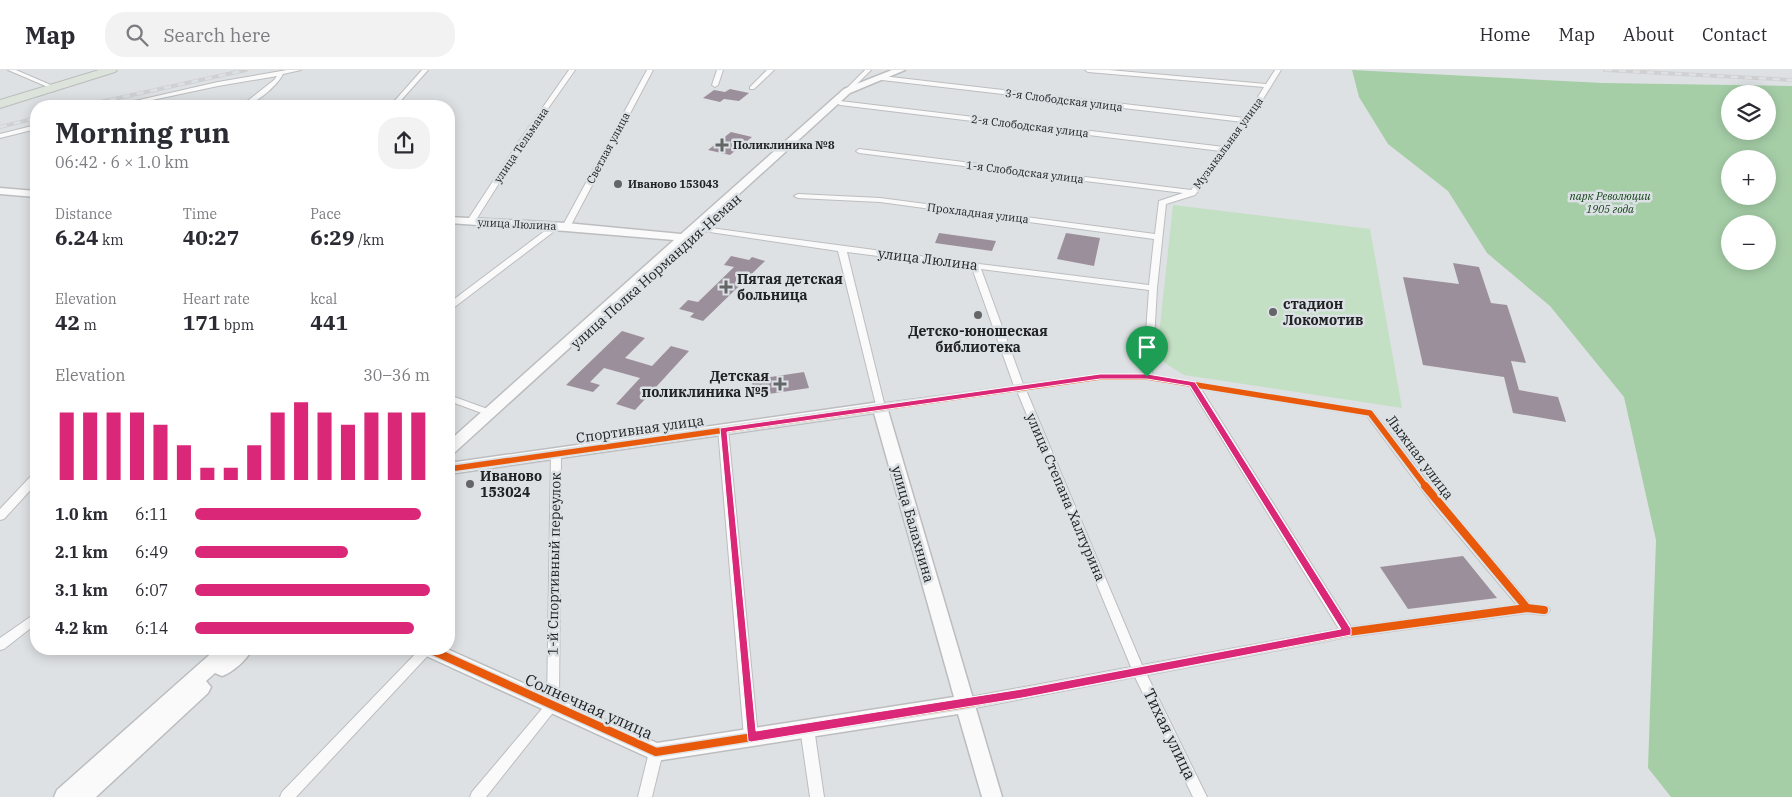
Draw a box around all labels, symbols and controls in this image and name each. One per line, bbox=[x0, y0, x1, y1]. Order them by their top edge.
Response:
search box bbox=[105, 12, 455, 57]
text: Map bbox=[25, 19, 75, 51]
icon: search bbox=[123, 21, 151, 49]
text: Search here bbox=[163, 23, 270, 47]
text: Home bbox=[1479, 23, 1531, 46]
text: Map bbox=[1559, 23, 1595, 46]
text: About bbox=[1623, 23, 1674, 46]
text: Contact bbox=[1702, 23, 1767, 46]
map controls bbox=[1721, 85, 1776, 270]
button: layers bbox=[1721, 85, 1776, 140]
street label: 3-я Слободская улица bbox=[1004, 86, 1124, 114]
street label: Музыкальная улица bbox=[1190, 95, 1266, 191]
street label: улица Тельмана bbox=[491, 105, 551, 185]
street label: Светлая улица bbox=[583, 110, 633, 186]
street label: 2-я Слободская улица bbox=[970, 112, 1090, 140]
text: Morning run bbox=[55, 114, 230, 151]
button: share bbox=[378, 117, 430, 169]
marker: Поликлиника №8 bbox=[715, 138, 729, 152]
place label: Поликлиника №8 bbox=[733, 138, 835, 152]
button: + bbox=[1721, 150, 1776, 205]
text: 06:42 · 6 × 1.0 km bbox=[55, 152, 189, 172]
street label: 1-я Слободская улица bbox=[965, 158, 1085, 186]
place label: Иваново 153043 bbox=[628, 177, 719, 191]
marker: Иваново 153043 bbox=[612, 178, 624, 190]
park label: парк Революции 1905 года bbox=[1569, 189, 1651, 216]
street label: улица Полка Нормандия-Неман bbox=[567, 190, 745, 352]
street label: Прохладная улица bbox=[926, 200, 1030, 226]
text: Distance bbox=[55, 205, 112, 223]
text: Time bbox=[183, 205, 217, 223]
text: Pace bbox=[310, 205, 341, 223]
street label: улица Люлина bbox=[477, 215, 557, 233]
button: − bbox=[1721, 215, 1776, 270]
text: 6.24 bbox=[55, 223, 99, 251]
text: 40:27 bbox=[183, 223, 239, 251]
text: 6:29 bbox=[310, 223, 355, 251]
text: km bbox=[99, 231, 124, 249]
text: /km bbox=[355, 231, 384, 249]
street label: улица Люлина bbox=[877, 244, 979, 274]
place label: Пятая детская больница bbox=[737, 270, 843, 304]
marker: Пятая детская больница bbox=[719, 280, 733, 294]
text: Elevation bbox=[55, 290, 117, 308]
text: Heart rate bbox=[183, 290, 250, 308]
text: kcal bbox=[310, 290, 337, 308]
place label: стадион Локомотив bbox=[1283, 295, 1363, 329]
marker: стадион Локомотив bbox=[1267, 306, 1279, 318]
text: 42 bbox=[55, 308, 80, 336]
text: 171 bbox=[183, 308, 220, 336]
text: 441 bbox=[310, 308, 348, 336]
marker: Детско-юношеская библиотека bbox=[972, 309, 984, 321]
text: m bbox=[80, 316, 97, 334]
text: bpm bbox=[220, 316, 254, 334]
place label: Детско-юношеская библиотека bbox=[908, 322, 1048, 356]
pin bbox=[1126, 326, 1168, 377]
icon: arrive bbox=[1133, 333, 1161, 361]
text: Elevation bbox=[55, 365, 125, 385]
text: 30–36 m bbox=[363, 365, 430, 385]
place label: Детская поликлиника №5 bbox=[642, 367, 769, 401]
marker: Детская поликлиника №5 bbox=[773, 377, 787, 391]
street label: улица Степана Халтурина bbox=[1022, 410, 1110, 584]
street label: Спортивная улица bbox=[575, 411, 705, 447]
street label: Лыжная улица bbox=[1382, 411, 1458, 503]
street label: улица Балахнина bbox=[888, 464, 938, 585]
place label: Иваново 153024 bbox=[480, 467, 542, 501]
street label: 1-й Спортивный переулок bbox=[543, 472, 565, 656]
marker: Иваново 153024 bbox=[464, 478, 476, 490]
text: 1.0 km bbox=[55, 504, 108, 524]
text: 6:11 bbox=[135, 504, 168, 524]
text: 2.1 km bbox=[55, 542, 108, 562]
text: 6:49 bbox=[135, 542, 168, 562]
text: 3.1 km bbox=[55, 580, 108, 600]
text: 6:07 bbox=[135, 580, 168, 600]
text: 4.2 km bbox=[55, 618, 108, 638]
text: 6:14 bbox=[135, 618, 168, 638]
street label: Солнечная улица bbox=[522, 669, 656, 743]
street label: Тихая улица bbox=[1139, 685, 1201, 783]

